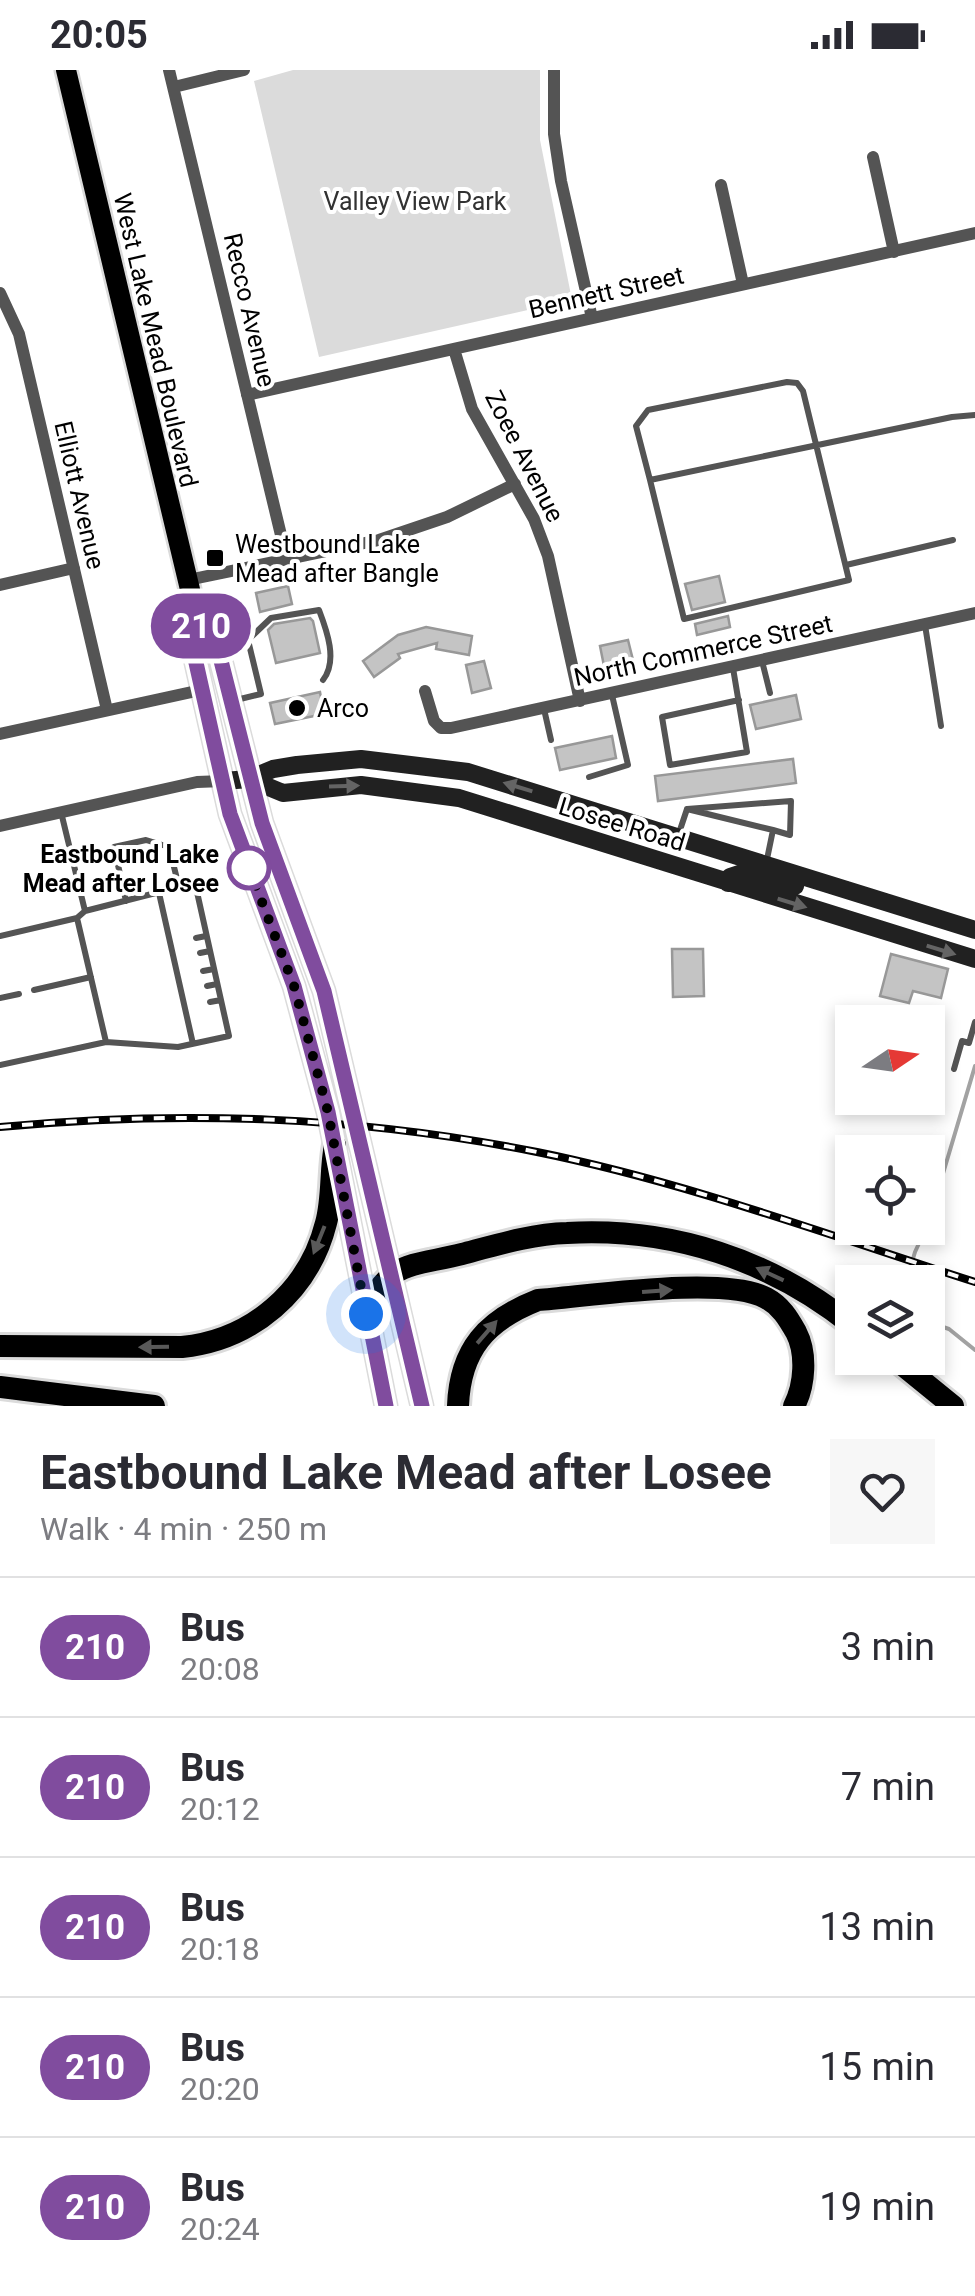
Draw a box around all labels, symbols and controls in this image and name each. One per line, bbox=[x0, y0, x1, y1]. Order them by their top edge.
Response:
text: 20:05 bbox=[50, 13, 148, 57]
park label: Valley View Park bbox=[324, 187, 507, 216]
street label: West Lake Mead Boulevard bbox=[108, 190, 203, 490]
street label: Recco Avenue bbox=[218, 230, 281, 390]
street label: Bennett Street bbox=[526, 261, 686, 324]
street label: Zoee Avenue bbox=[479, 386, 570, 527]
street label: Elliott Avenue bbox=[48, 418, 111, 572]
place label: Westbound Lake Mead after Bangle bbox=[235, 530, 439, 588]
marker: Westbound Lake Mead after Bangle bbox=[204, 547, 226, 569]
line badge: 210 bbox=[144, 594, 258, 658]
text: 210 bbox=[171, 606, 231, 647]
street label: North Commerce Street bbox=[571, 609, 835, 692]
place label: Arco bbox=[317, 694, 369, 723]
marker: Arco bbox=[286, 697, 308, 719]
one-way arrow bbox=[328, 778, 360, 794]
one-way arrow bbox=[502, 779, 532, 794]
street label: Losee Road bbox=[555, 792, 689, 857]
place label: Eastbound Lake Mead after Losee bbox=[23, 840, 219, 898]
marker: Eastbound Lake Mead after Losee bbox=[228, 847, 270, 889]
one-way arrow bbox=[777, 896, 807, 911]
one-way arrow bbox=[926, 943, 957, 958]
north arrow bbox=[835, 1005, 945, 1115]
map controls bbox=[835, 1005, 945, 1375]
button: locate bbox=[835, 1135, 945, 1245]
one-way arrow bbox=[311, 1225, 327, 1255]
one-way arrow bbox=[755, 1265, 784, 1282]
button: layers bbox=[835, 1265, 945, 1375]
one-way arrow bbox=[641, 1283, 673, 1299]
your location bbox=[341, 1289, 391, 1339]
one-way arrow bbox=[476, 1320, 498, 1345]
one-way arrow bbox=[138, 1340, 170, 1356]
button: heart bbox=[830, 1439, 935, 1544]
text: Eastbound Lake Mead after Losee bbox=[40, 1444, 772, 1501]
text: Walk · 4 min · 250 m bbox=[40, 1510, 327, 1548]
text: Bus bbox=[180, 1606, 245, 1650]
text: 3 min bbox=[841, 1625, 935, 1669]
text: 210 bbox=[65, 1627, 125, 1668]
text: 20:08 bbox=[180, 1650, 260, 1688]
text: Bus bbox=[180, 1746, 245, 1790]
text: 7 min bbox=[841, 1765, 935, 1809]
text: 210 bbox=[65, 1767, 125, 1808]
text: 20:12 bbox=[180, 1790, 260, 1828]
text: Bus bbox=[180, 1886, 245, 1930]
text: 13 min bbox=[819, 1905, 935, 1949]
text: 210 bbox=[65, 1907, 125, 1948]
text: 20:18 bbox=[180, 1930, 260, 1968]
text: Bus bbox=[180, 2026, 245, 2070]
text: 15 min bbox=[819, 2045, 935, 2089]
text: 210 bbox=[65, 2047, 125, 2088]
text: 20:20 bbox=[180, 2070, 260, 2108]
text: Bus bbox=[180, 2166, 245, 2210]
text: 19 min bbox=[819, 2185, 935, 2229]
text: 210 bbox=[65, 2187, 125, 2228]
text: 20:24 bbox=[180, 2210, 260, 2248]

